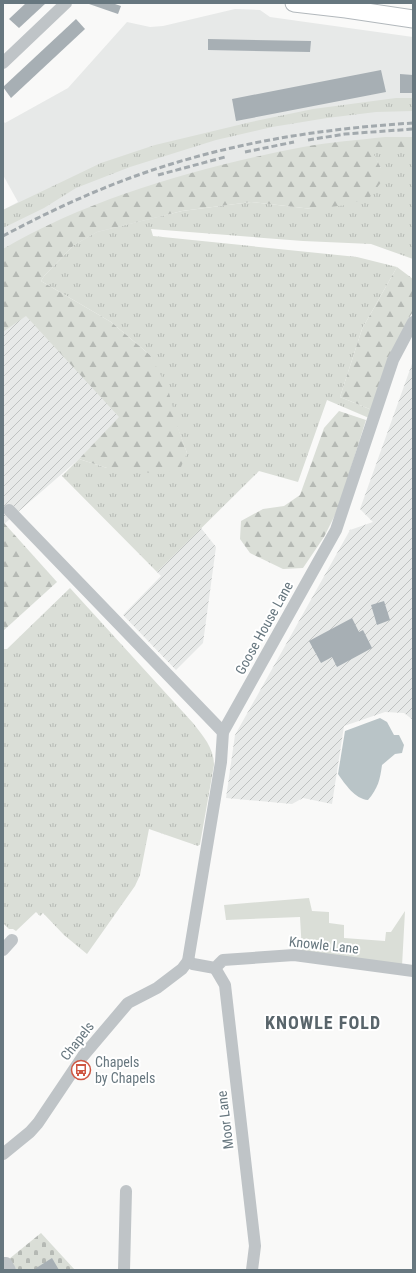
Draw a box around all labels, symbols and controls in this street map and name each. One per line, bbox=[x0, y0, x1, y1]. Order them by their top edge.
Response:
street label: Goose House Lane bbox=[232, 578, 296, 677]
street label: Knowle Lane bbox=[288, 933, 360, 957]
district label: KNOWLE FOLD bbox=[265, 1012, 381, 1033]
street label: Chapels bbox=[57, 1019, 97, 1063]
place label: Chapels by Chapels bbox=[95, 1054, 155, 1086]
bus stop icon: Chapels by Chapels bbox=[70, 1059, 92, 1081]
street label: Moor Lane bbox=[213, 1089, 237, 1150]

